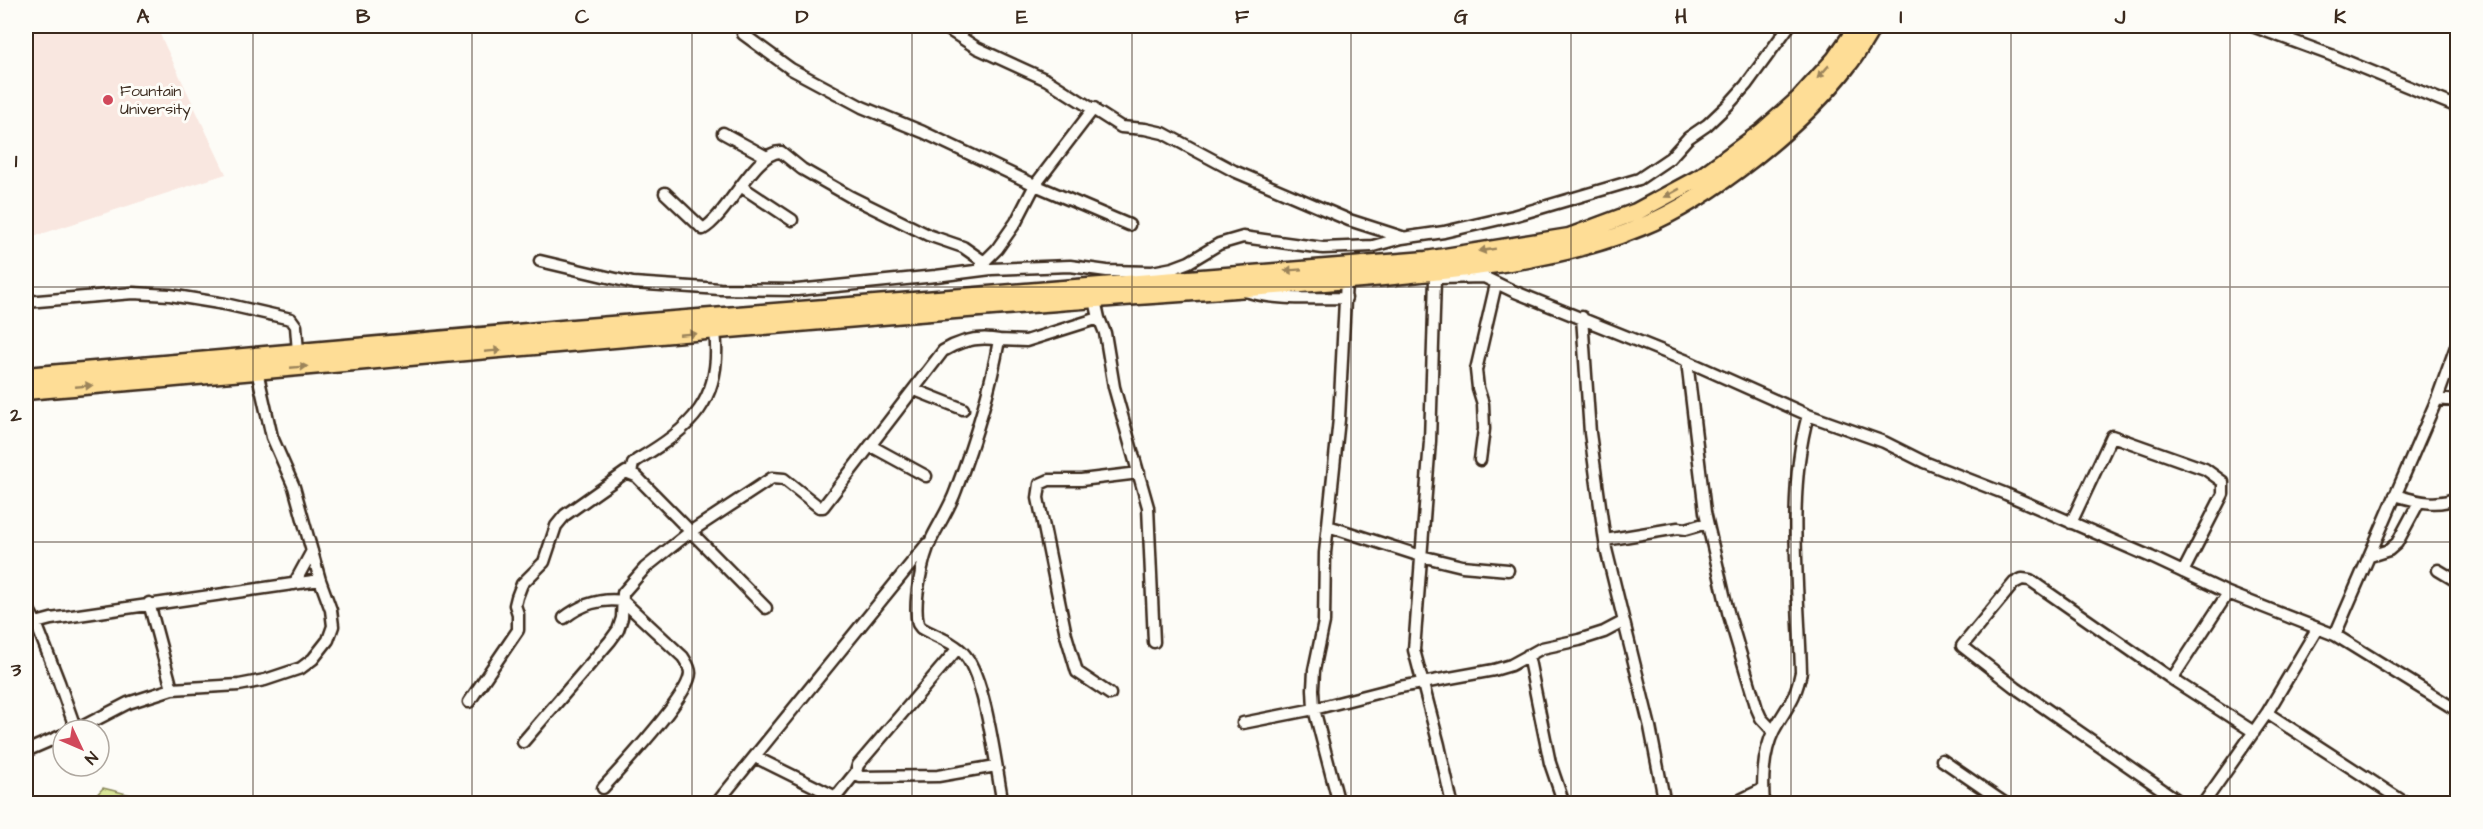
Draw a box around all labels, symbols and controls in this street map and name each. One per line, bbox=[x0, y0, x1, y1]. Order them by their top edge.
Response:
text: A bbox=[137, 3, 150, 31]
text: B bbox=[356, 3, 371, 31]
text: C bbox=[575, 3, 590, 31]
text: D bbox=[796, 3, 809, 31]
text: E bbox=[1016, 3, 1028, 31]
text: F bbox=[1235, 3, 1250, 31]
text: G bbox=[1454, 3, 1468, 31]
text: H bbox=[1675, 3, 1687, 31]
text: I bbox=[1899, 3, 1903, 31]
text: J bbox=[2114, 3, 2126, 31]
text: K bbox=[2334, 3, 2347, 31]
one-way arrow bbox=[1817, 64, 1830, 79]
place label: Fountain University bbox=[120, 80, 191, 121]
marker: Fountain University bbox=[101, 93, 115, 107]
text: 1 bbox=[15, 147, 18, 175]
one-way arrow bbox=[1663, 188, 1680, 198]
one-way arrow bbox=[1477, 246, 1496, 255]
one-way arrow bbox=[1284, 265, 1303, 275]
one-way arrow bbox=[678, 329, 697, 339]
one-way arrow bbox=[484, 346, 503, 356]
one-way arrow bbox=[290, 363, 309, 372]
one-way arrow bbox=[74, 381, 93, 391]
text: 2 bbox=[9, 401, 22, 429]
text: 3 bbox=[10, 656, 22, 684]
north arrow bbox=[51, 718, 111, 778]
text: N bbox=[80, 746, 102, 769]

